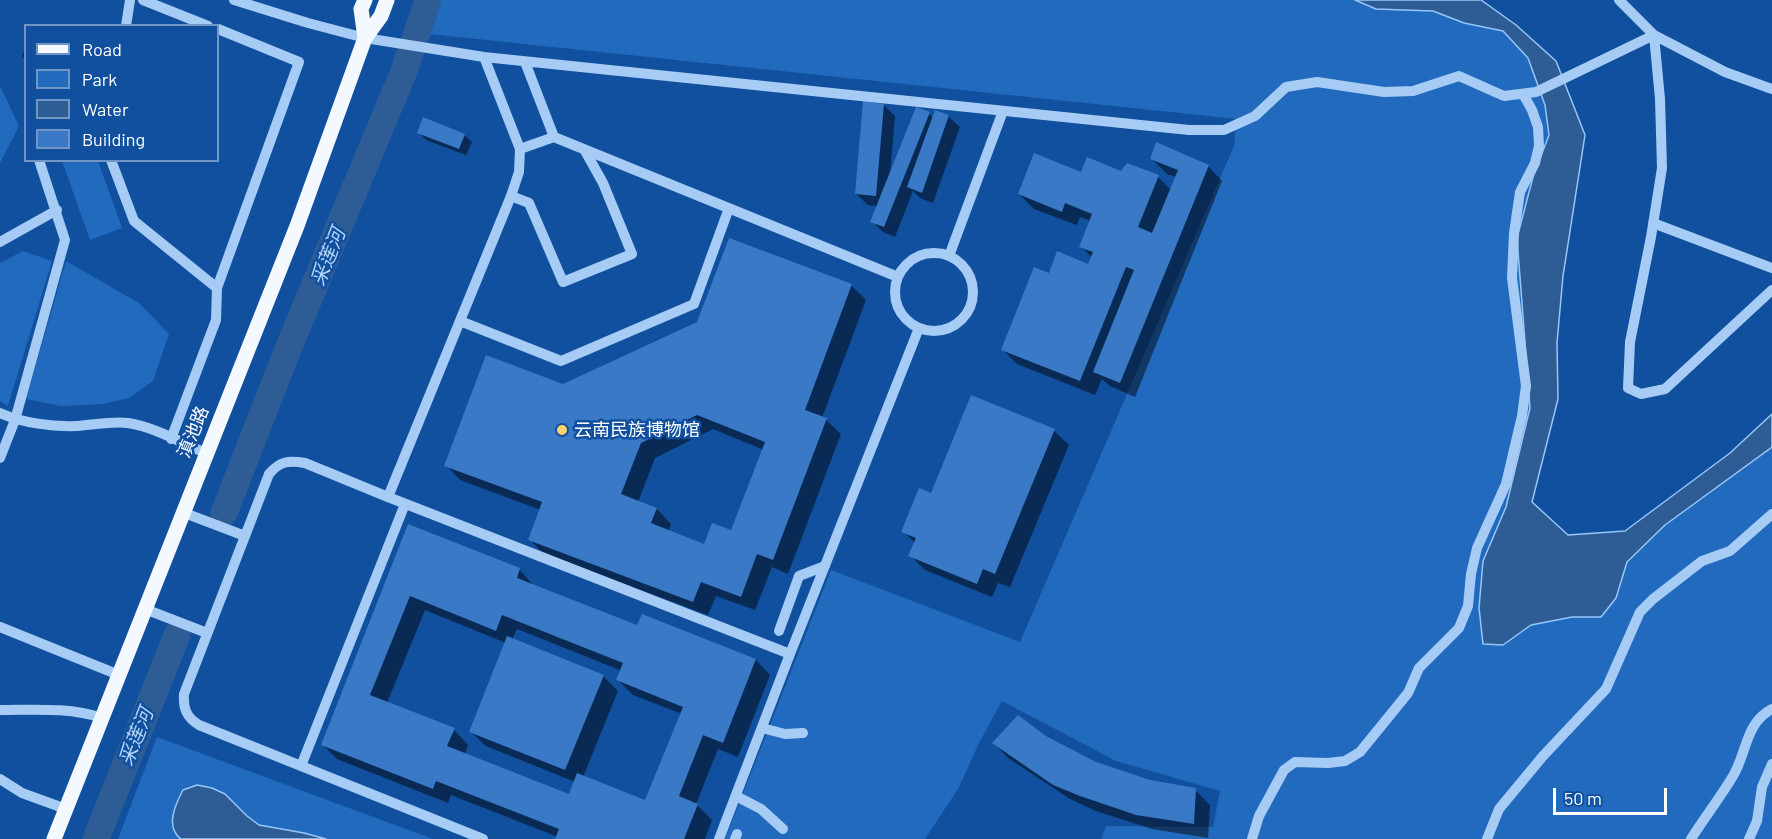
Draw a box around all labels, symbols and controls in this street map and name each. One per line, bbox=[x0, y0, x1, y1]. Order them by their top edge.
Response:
legend bbox=[24, 24, 219, 162]
text: Road bbox=[82, 38, 122, 60]
text: Park bbox=[82, 68, 117, 90]
text: Water bbox=[82, 98, 129, 120]
text: Building bbox=[82, 128, 145, 150]
water label: 采莲河 bbox=[306, 225, 350, 289]
street label: 滇池路 bbox=[173, 403, 213, 461]
place label: 云南民族博物馆 bbox=[574, 419, 700, 441]
marker: 云南民族博物馆 bbox=[555, 423, 569, 437]
water label: 采莲河 bbox=[114, 705, 158, 769]
scale bar bbox=[1556, 776, 1670, 814]
text: 50 m bbox=[1564, 787, 1602, 809]

